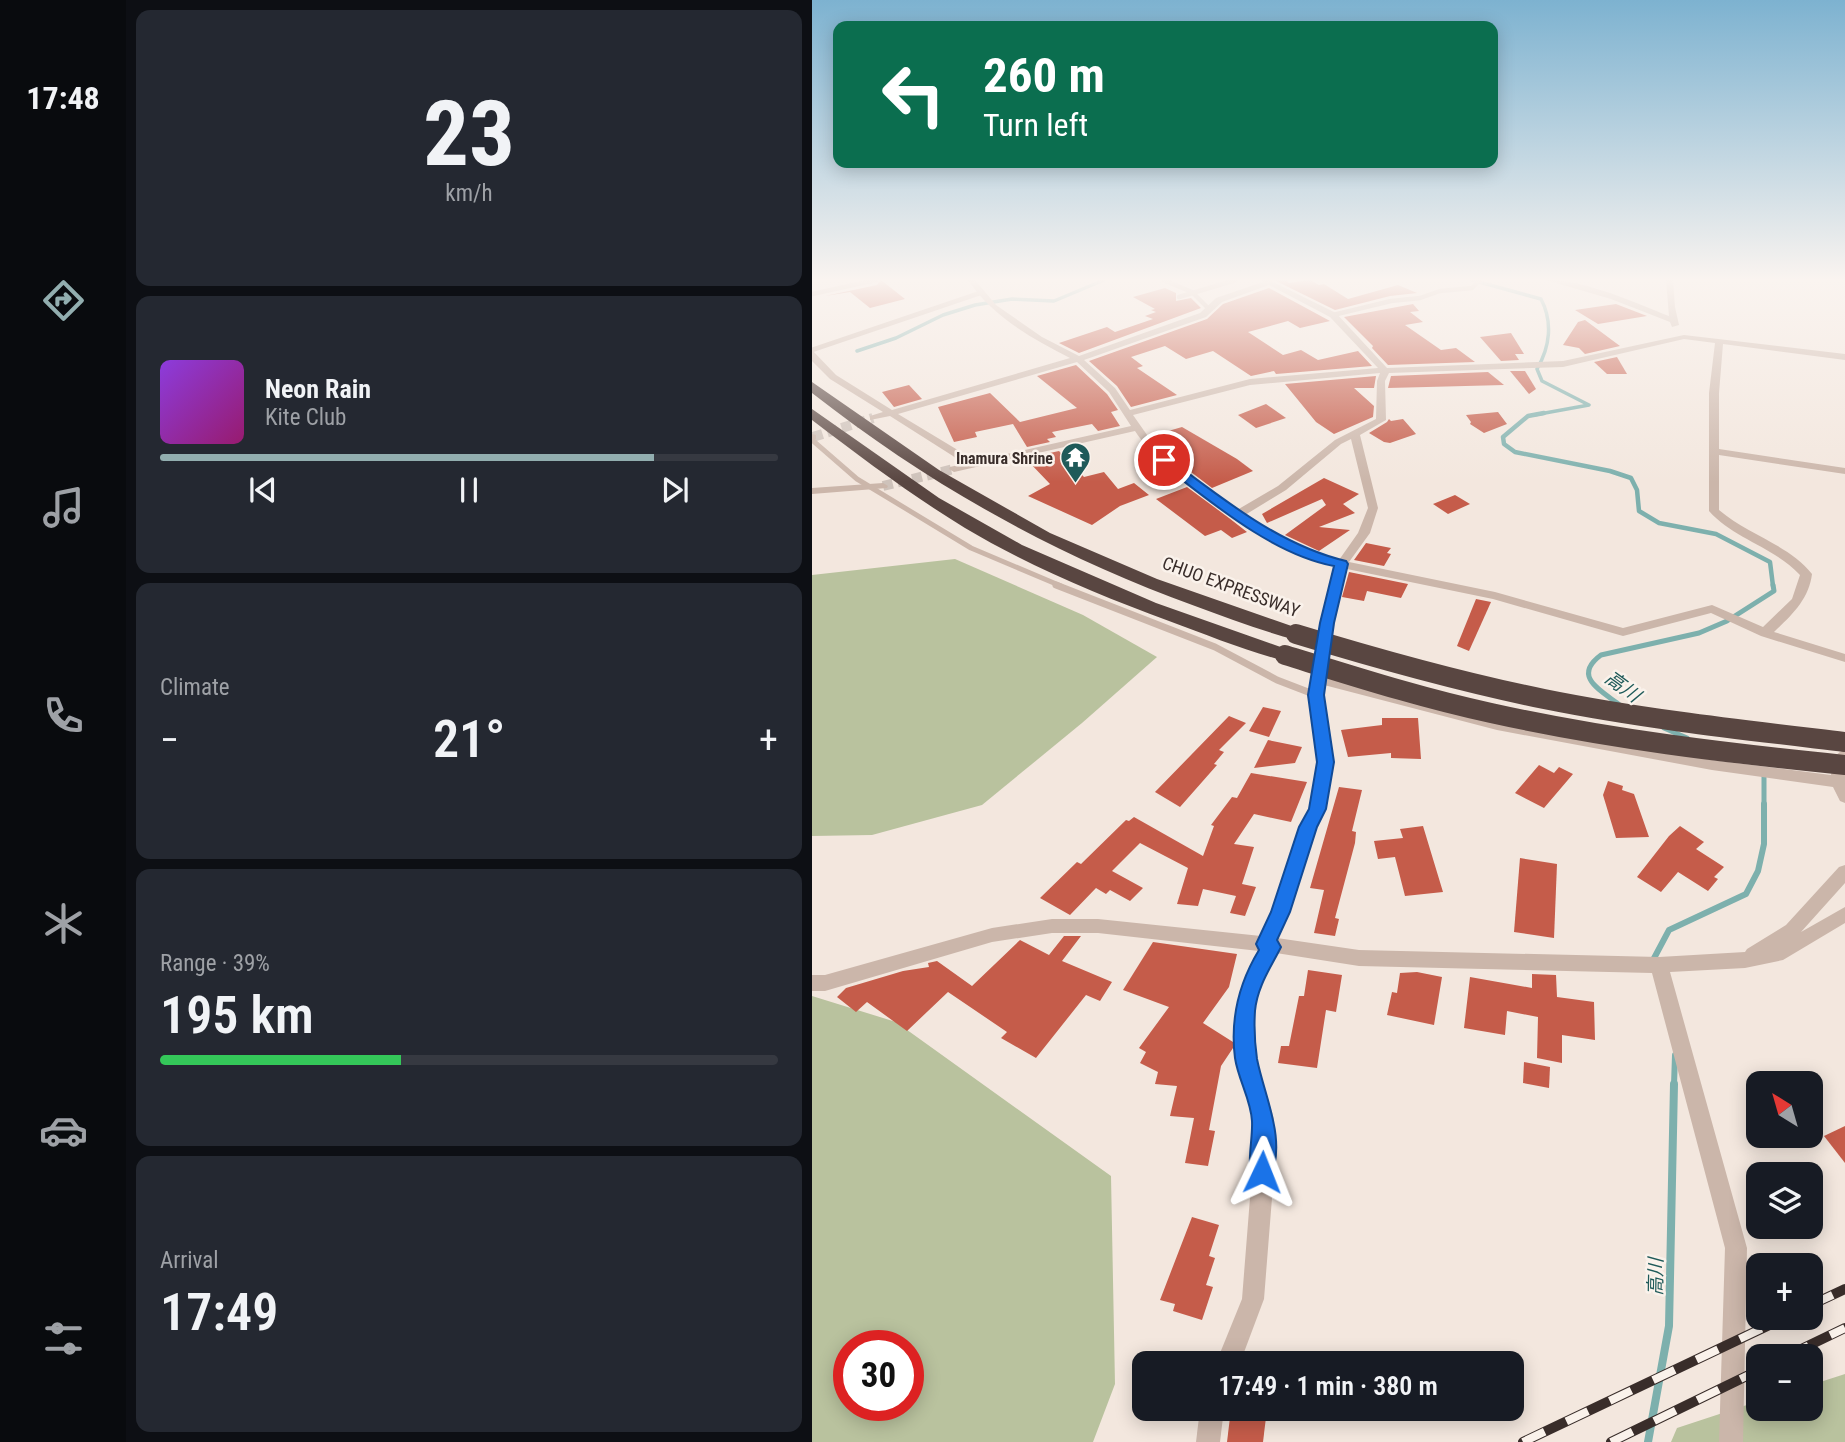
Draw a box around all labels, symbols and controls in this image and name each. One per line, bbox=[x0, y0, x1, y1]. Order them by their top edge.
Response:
text: 260 m bbox=[983, 47, 1105, 104]
icon: left bbox=[868, 49, 959, 140]
text: 17:48 bbox=[26, 79, 100, 117]
text: 23 bbox=[423, 81, 515, 187]
text: Turn left bbox=[983, 106, 1088, 144]
text: km/h bbox=[445, 180, 493, 207]
icon: directions bbox=[39, 276, 88, 325]
text: Neon Rain bbox=[265, 374, 371, 404]
text: Kite Club bbox=[265, 404, 346, 431]
pin bbox=[1134, 430, 1194, 490]
temple icon: Inamura Shrine bbox=[1059, 441, 1093, 485]
icon: arrive bbox=[1145, 441, 1183, 479]
place label: Inamura Shrine bbox=[956, 449, 1053, 468]
icon: previous bbox=[244, 471, 282, 509]
icon: pause bbox=[450, 471, 488, 509]
icon: next bbox=[656, 471, 694, 509]
icon: music bbox=[39, 483, 88, 532]
street label: CHUO EXPRESSWAY bbox=[1160, 552, 1303, 621]
water label: 高川 bbox=[1601, 666, 1646, 708]
text: Climate bbox=[160, 674, 230, 701]
icon: phone bbox=[39, 691, 88, 740]
text: 21° bbox=[433, 709, 505, 770]
text: − bbox=[160, 718, 179, 762]
text: + bbox=[759, 718, 778, 762]
icon: climate bbox=[39, 899, 88, 948]
text: Range · 39% bbox=[160, 950, 270, 977]
text: 195 km bbox=[160, 985, 314, 1046]
north arrow bbox=[1746, 1071, 1824, 1148]
map controls bbox=[1746, 1071, 1823, 1421]
icon: car bbox=[39, 1106, 88, 1155]
position arrow bbox=[1225, 1135, 1299, 1209]
button: layers bbox=[1746, 1162, 1823, 1239]
text: Arrival bbox=[160, 1247, 219, 1274]
button: + bbox=[1746, 1253, 1823, 1330]
water label: 高川 bbox=[1644, 1256, 1667, 1296]
text: 17:49 bbox=[160, 1282, 278, 1343]
icon: filters bbox=[39, 1314, 88, 1363]
speed limit sign: 30 bbox=[833, 1330, 924, 1421]
button: − bbox=[1746, 1344, 1823, 1421]
text: 17:49 · 1 min · 380 m bbox=[1218, 1371, 1438, 1401]

